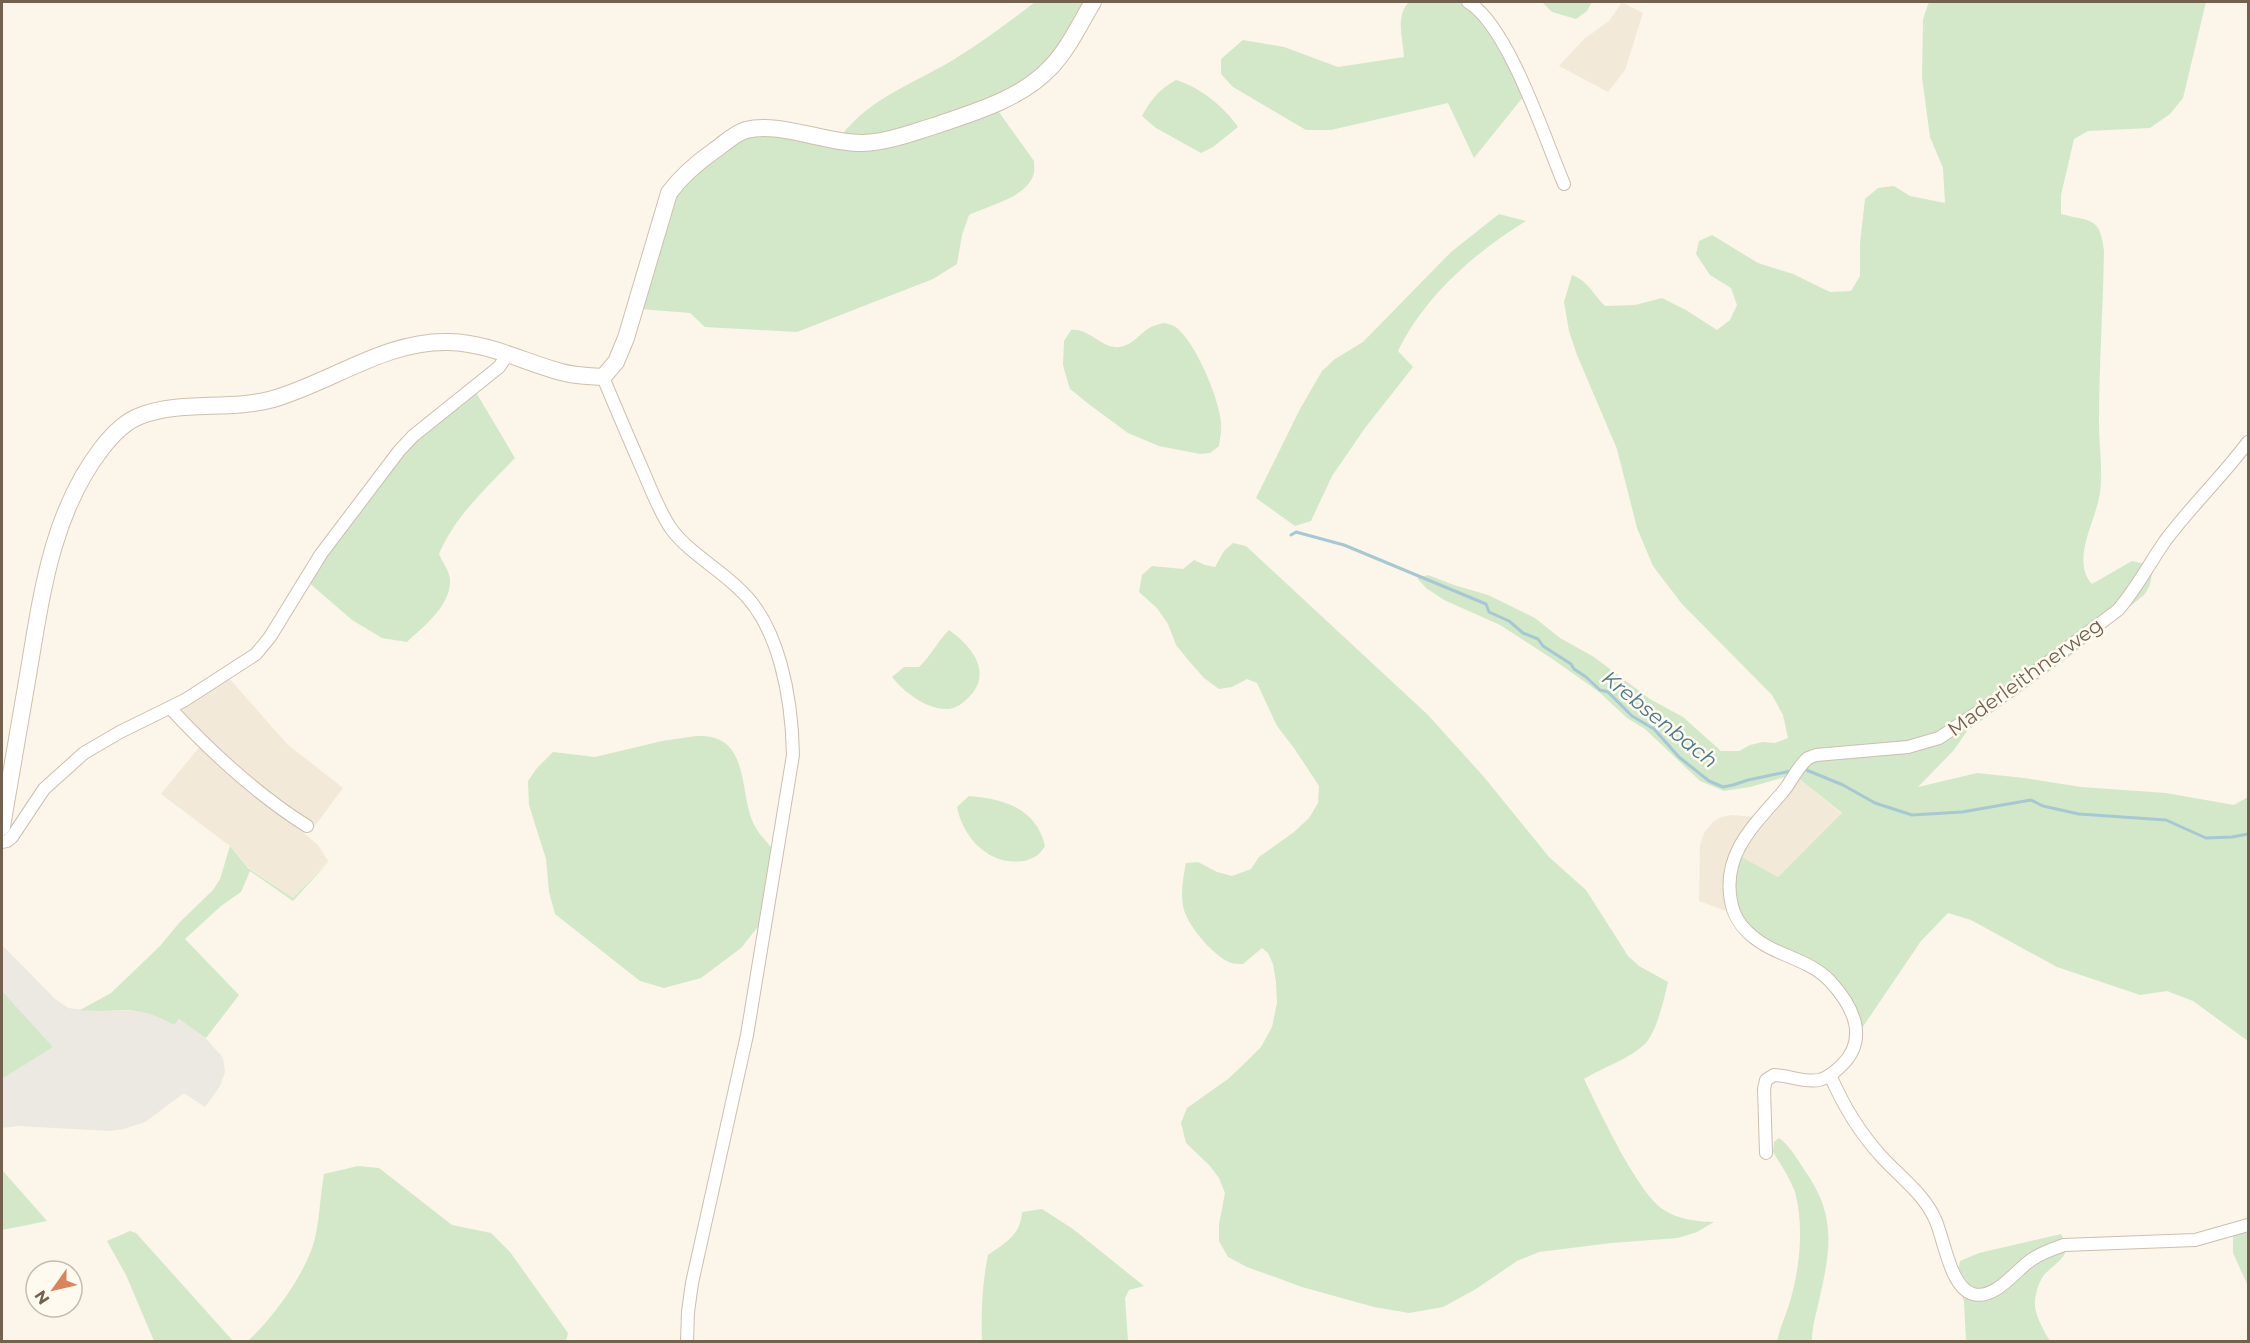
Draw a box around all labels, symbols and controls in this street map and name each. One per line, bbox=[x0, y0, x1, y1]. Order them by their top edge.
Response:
street label: Maderleithnerweg bbox=[1943, 613, 2107, 741]
water label: Krebsenbach bbox=[1597, 665, 1723, 773]
north arrow bbox=[24, 1259, 84, 1319]
text: N bbox=[30, 1286, 53, 1308]

